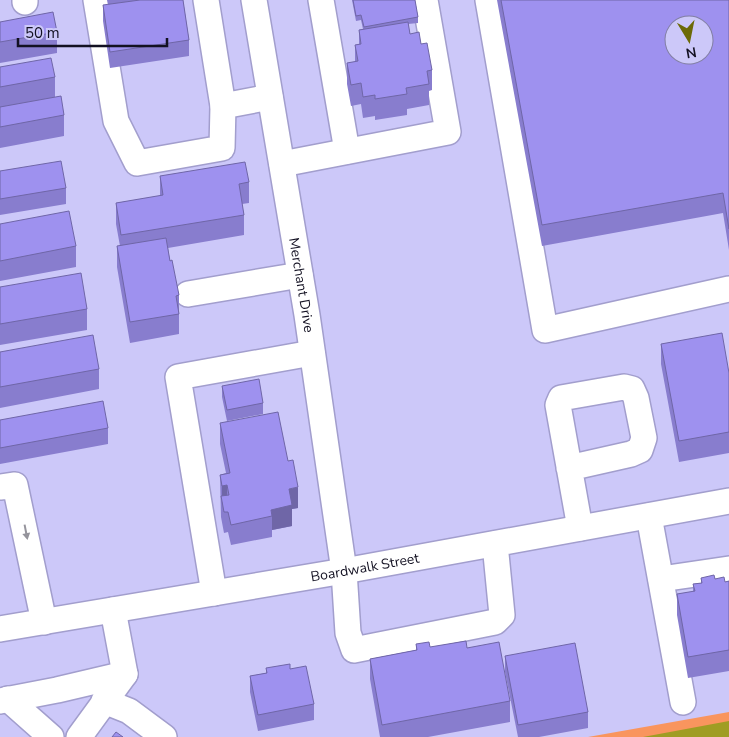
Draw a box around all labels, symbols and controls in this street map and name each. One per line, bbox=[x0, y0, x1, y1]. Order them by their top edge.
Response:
scale bar bbox=[18, 15, 166, 47]
north arrow bbox=[664, 15, 714, 65]
text: 50 m bbox=[25, 23, 60, 43]
text: N bbox=[684, 42, 698, 63]
street label: Merchant Drive bbox=[284, 236, 318, 334]
one-way arrow bbox=[22, 525, 30, 541]
street label: Boardwalk Street bbox=[309, 549, 421, 586]

